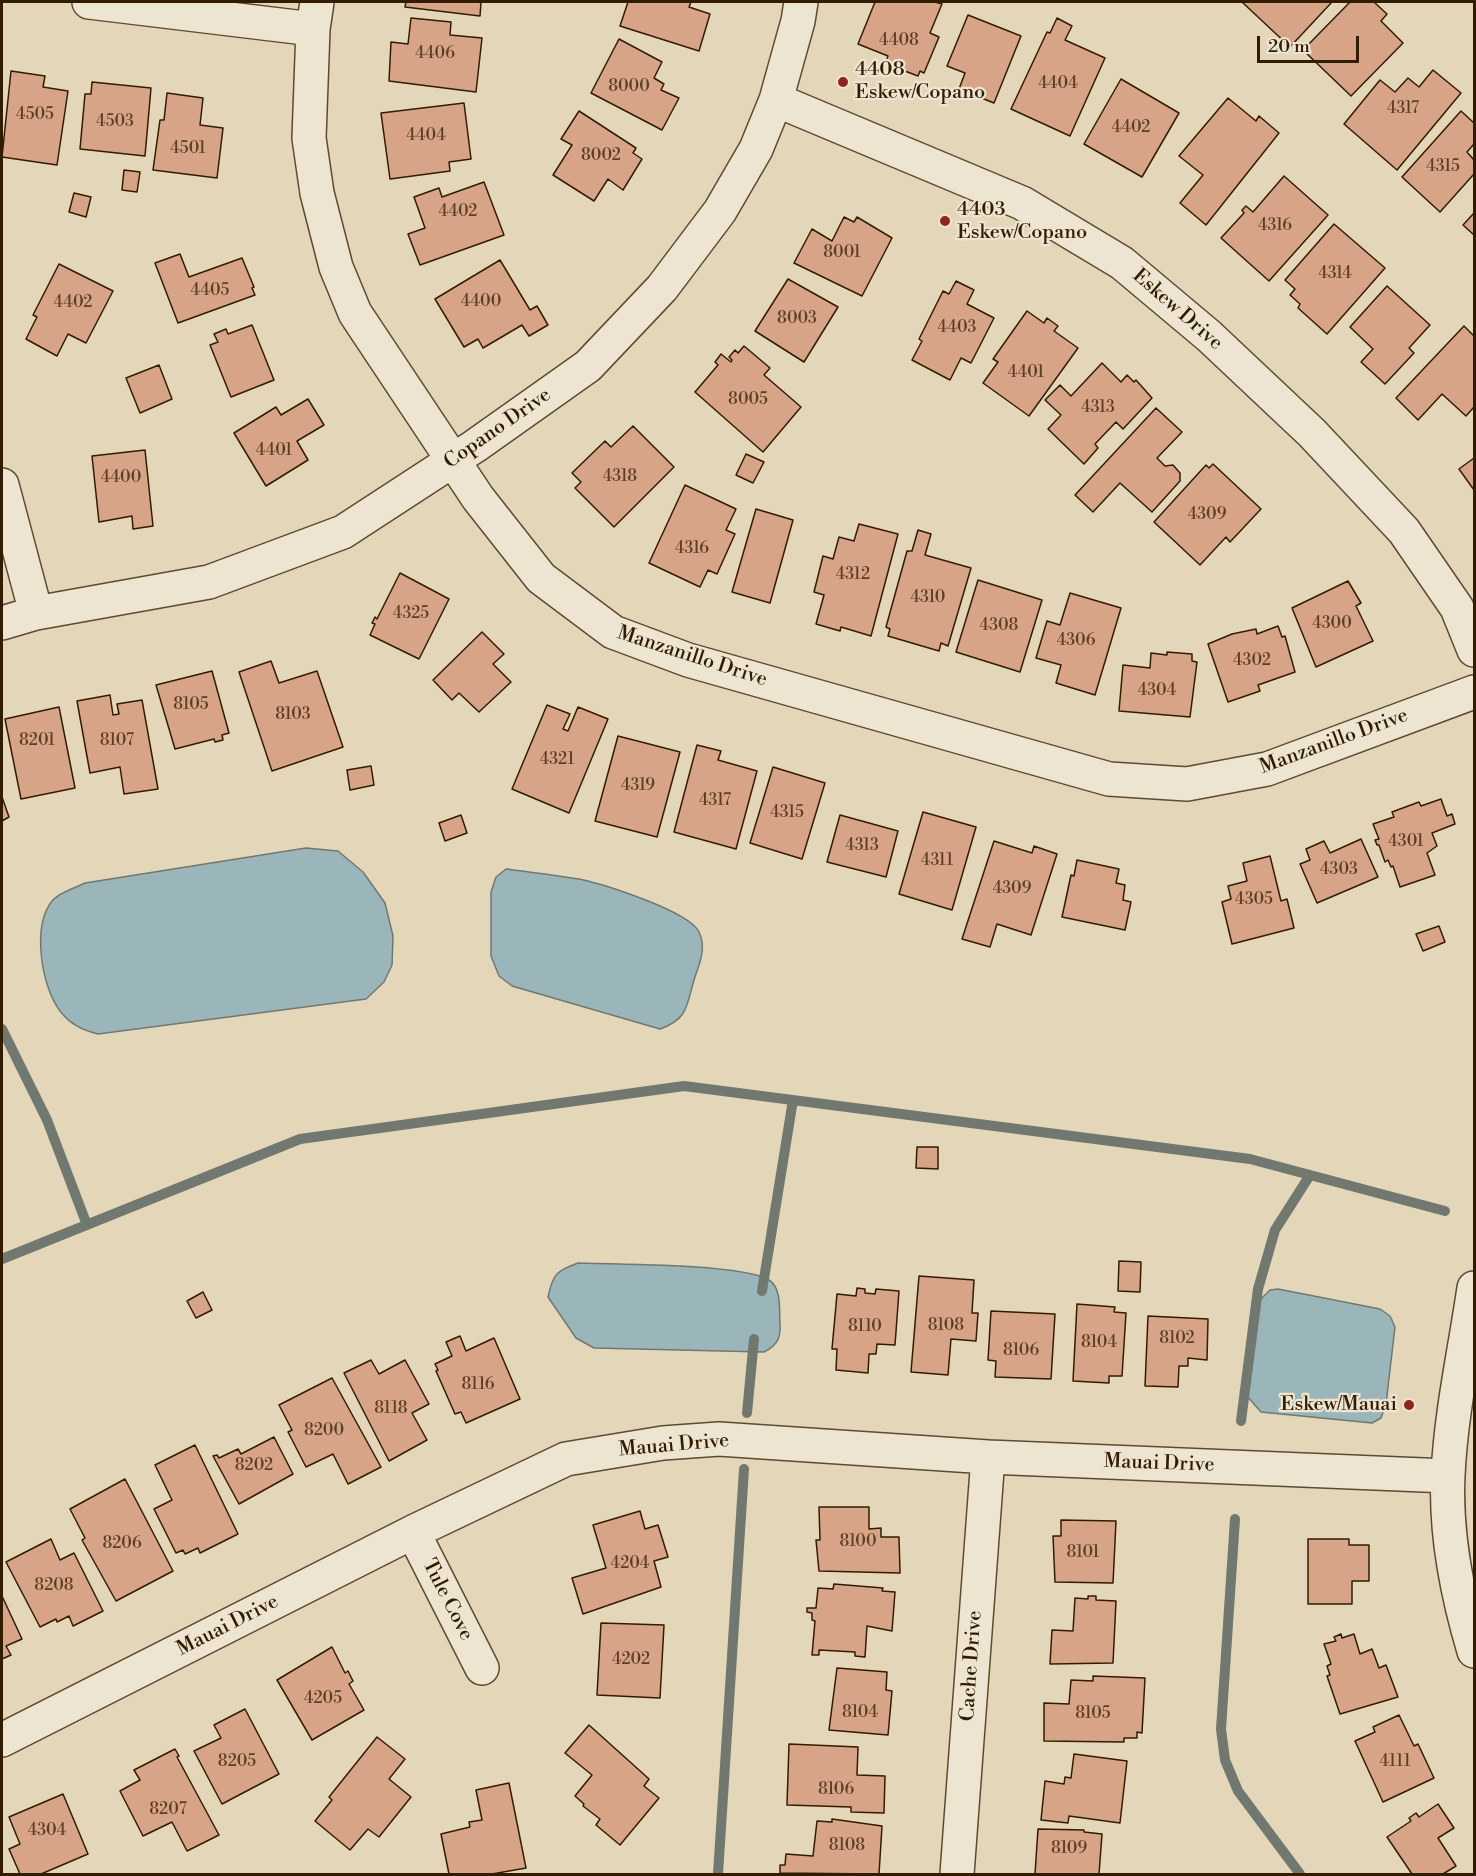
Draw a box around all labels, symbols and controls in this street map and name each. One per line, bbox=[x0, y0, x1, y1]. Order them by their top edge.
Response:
scale bar bbox=[1260, 24, 1362, 62]
house number: 4408 bbox=[879, 31, 919, 51]
text: 20 m bbox=[1268, 35, 1310, 58]
house number: 4406 bbox=[415, 44, 455, 64]
place label: 4408 Eskew/Copano bbox=[855, 58, 985, 105]
house number: 4404 bbox=[1038, 74, 1078, 94]
marker: 4408 Eskew/Copano bbox=[836, 75, 850, 89]
house number: 8000 bbox=[608, 77, 650, 97]
house number: 4317 bbox=[1387, 99, 1419, 119]
house number: 4505 bbox=[16, 105, 54, 125]
house number: 4503 bbox=[96, 112, 134, 132]
house number: 4402 bbox=[1112, 118, 1150, 138]
house number: 4404 bbox=[406, 126, 446, 146]
house number: 4501 bbox=[170, 139, 206, 159]
house number: 8002 bbox=[581, 146, 621, 166]
house number: 4315 bbox=[1426, 157, 1460, 177]
place label: 4403 Eskew/Copano bbox=[957, 198, 1087, 245]
house number: 4402 bbox=[439, 202, 477, 222]
marker: 4403 Eskew/Copano bbox=[938, 214, 952, 228]
house number: 4316 bbox=[1258, 216, 1292, 236]
house number: 8001 bbox=[823, 243, 861, 263]
street label: Eskew Drive bbox=[1127, 264, 1227, 356]
house number: 4314 bbox=[1318, 264, 1352, 284]
house number: 4405 bbox=[191, 281, 229, 301]
house number: 4400 bbox=[461, 292, 501, 312]
house number: 4402 bbox=[54, 293, 92, 313]
house number: 8003 bbox=[777, 309, 817, 329]
house number: 4403 bbox=[938, 318, 976, 338]
house number: 4401 bbox=[1008, 363, 1044, 383]
street label: Copano Drive bbox=[440, 383, 556, 475]
house number: 8005 bbox=[728, 390, 768, 410]
house number: 4313 bbox=[1081, 398, 1115, 418]
house number: 4401 bbox=[256, 441, 292, 461]
house number: 4318 bbox=[603, 467, 637, 487]
house number: 4400 bbox=[101, 468, 141, 488]
house number: 4309 bbox=[1188, 505, 1226, 525]
house number: 4316 bbox=[675, 539, 709, 559]
house number: 4312 bbox=[836, 565, 870, 585]
house number: 4310 bbox=[911, 588, 945, 608]
house number: 4325 bbox=[393, 604, 429, 624]
house number: 4300 bbox=[1312, 614, 1352, 634]
house number: 4308 bbox=[980, 616, 1018, 636]
street label: Manzanillo Drive bbox=[614, 621, 770, 693]
house number: 4306 bbox=[1057, 631, 1095, 651]
house number: 4302 bbox=[1233, 651, 1271, 671]
house number: 4304 bbox=[1138, 681, 1176, 701]
house number: 8105 bbox=[173, 695, 209, 715]
street label: Manzanillo Drive bbox=[1257, 704, 1411, 780]
house number: 8103 bbox=[275, 705, 311, 725]
house number: 8201 bbox=[19, 731, 55, 751]
house number: 8107 bbox=[100, 731, 134, 751]
house number: 4321 bbox=[540, 750, 574, 770]
house number: 4319 bbox=[621, 776, 655, 796]
house number: 4317 bbox=[699, 791, 731, 811]
house number: 4315 bbox=[770, 803, 804, 823]
house number: 4301 bbox=[1388, 832, 1424, 852]
house number: 4313 bbox=[845, 836, 879, 856]
house number: 4311 bbox=[921, 851, 953, 871]
house number: 4303 bbox=[1320, 860, 1358, 880]
house number: 4309 bbox=[993, 879, 1031, 899]
house number: 4305 bbox=[1235, 890, 1273, 910]
house number: 8108 bbox=[928, 1316, 964, 1336]
house number: 8110 bbox=[848, 1317, 882, 1337]
house number: 8102 bbox=[1159, 1329, 1195, 1349]
house number: 8104 bbox=[1081, 1333, 1117, 1353]
house number: 8106 bbox=[1003, 1341, 1039, 1361]
house number: 8116 bbox=[462, 1375, 494, 1395]
place label: Eskew/Mauai bbox=[1281, 1393, 1397, 1417]
marker: Eskew/Mauai bbox=[1402, 1398, 1416, 1412]
house number: 8118 bbox=[374, 1399, 408, 1419]
house number: 8200 bbox=[304, 1421, 344, 1441]
street label: Mauai Drive bbox=[618, 1429, 730, 1463]
street label: Mauai Drive bbox=[1103, 1450, 1215, 1478]
house number: 8202 bbox=[235, 1456, 273, 1476]
house number: 8100 bbox=[839, 1532, 877, 1552]
house number: 8206 bbox=[102, 1534, 142, 1554]
house number: 8101 bbox=[1067, 1543, 1099, 1563]
house number: 4204 bbox=[611, 1554, 649, 1574]
street label: Tule Cove bbox=[416, 1555, 478, 1645]
house number: 8208 bbox=[34, 1576, 74, 1596]
street label: Mauai Drive bbox=[173, 1590, 283, 1662]
street label: Cache Drive bbox=[956, 1610, 988, 1722]
house number: 4202 bbox=[612, 1650, 650, 1670]
house number: 4205 bbox=[304, 1689, 342, 1709]
house number: 8104 bbox=[842, 1703, 878, 1723]
house number: 8105 bbox=[1075, 1704, 1111, 1724]
house number: 8205 bbox=[218, 1752, 256, 1772]
house number: 4111 bbox=[1379, 1752, 1411, 1772]
house number: 8106 bbox=[818, 1780, 854, 1800]
house number: 8207 bbox=[149, 1800, 187, 1820]
house number: 4304 bbox=[28, 1821, 66, 1841]
house number: 8108 bbox=[829, 1836, 865, 1856]
house number: 8109 bbox=[1051, 1839, 1087, 1859]

